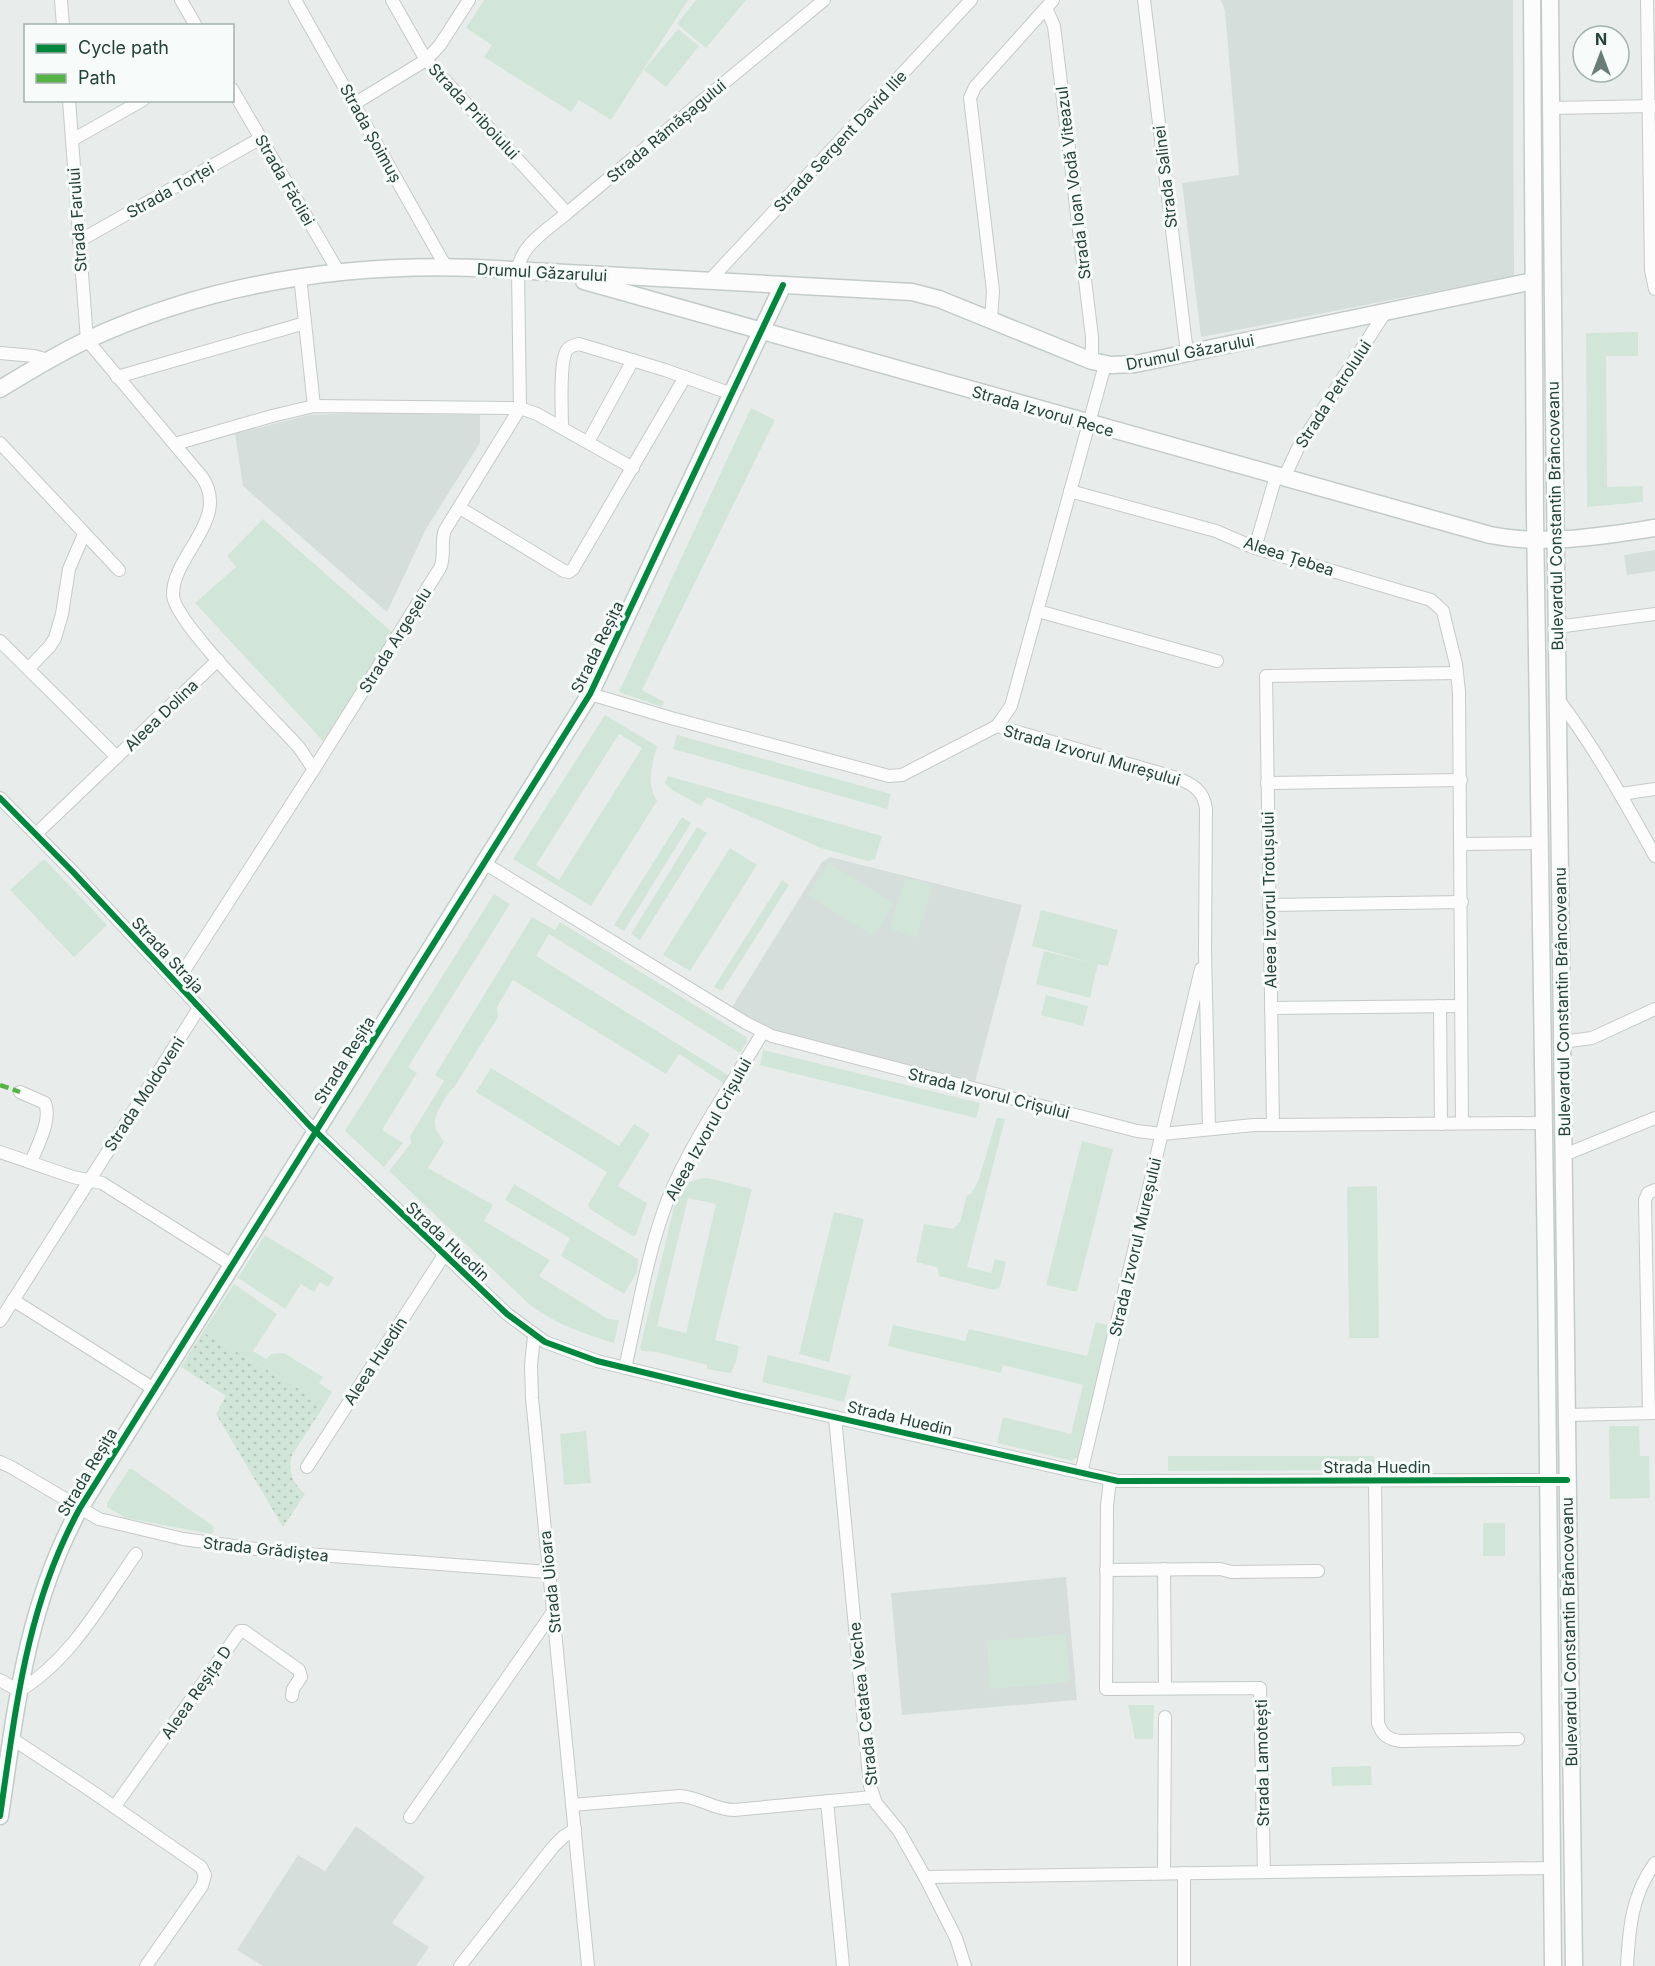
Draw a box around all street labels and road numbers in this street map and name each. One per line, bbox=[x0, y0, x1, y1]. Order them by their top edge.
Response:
street label: Strada Priboiului bbox=[424, 59, 524, 163]
street label: Strada Sergent David Ilie bbox=[769, 66, 911, 216]
street label: Strada Rămășagului bbox=[602, 75, 730, 187]
street label: Strada Șoimuș bbox=[336, 80, 406, 186]
street label: Strada Ioan Vodă Viteazul bbox=[1051, 85, 1095, 281]
street label: Strada Salinei bbox=[1149, 124, 1181, 230]
street label: Strada Făcliei bbox=[251, 131, 319, 229]
street label: Strada Torței bbox=[123, 158, 217, 222]
street label: Strada Farului bbox=[63, 167, 91, 273]
street label: Drumul Găzarului bbox=[476, 259, 608, 285]
street label: Drumul Găzarului bbox=[1124, 330, 1256, 374]
street label: Strada Petrolului bbox=[1291, 336, 1375, 452]
street label: Strada Izvorul Rece bbox=[970, 381, 1116, 441]
street label: Bulevardul Constantin Brâncoveanu bbox=[1543, 381, 1567, 651]
street label: Aleea Țebea bbox=[1241, 532, 1337, 580]
street label: Strada Argeșelu bbox=[355, 583, 435, 697]
street label: Strada Reșița bbox=[566, 598, 628, 696]
street label: Aleea Dolina bbox=[120, 675, 202, 755]
street label: Strada Izvorul Mureșului bbox=[1001, 720, 1183, 790]
street label: Aleea Izvorul Trotușului bbox=[1257, 811, 1281, 989]
street label: Bulevardul Constantin Brâncoveanu bbox=[1550, 867, 1574, 1137]
street label: Strada Straja bbox=[128, 913, 208, 997]
street label: Strada Reșița bbox=[309, 1012, 379, 1108]
street label: Strada Moldoveni bbox=[100, 1033, 188, 1155]
street label: Aleea Izvorul Crișului bbox=[661, 1054, 755, 1204]
street label: Strada Izvorul Crișului bbox=[906, 1063, 1072, 1123]
street label: Strada Izvorul Mureșului bbox=[1105, 1156, 1165, 1338]
street label: Strada Huedin bbox=[402, 1197, 494, 1285]
street label: Aleea Huedin bbox=[339, 1313, 411, 1409]
street label: Strada Huedin bbox=[845, 1396, 955, 1440]
street label: Strada Reșița bbox=[53, 1424, 121, 1520]
street label: Strada Huedin bbox=[1323, 1457, 1431, 1477]
street label: Bulevardul Constantin Brâncoveanu bbox=[1557, 1497, 1581, 1767]
street label: Strada Uioara bbox=[535, 1530, 565, 1634]
street label: Strada Grădiștea bbox=[202, 1532, 330, 1566]
street label: Strada Cetatea Veche bbox=[844, 1621, 882, 1787]
street label: Aleea Reșița D bbox=[156, 1642, 236, 1742]
street label: Strada Lamotești bbox=[1251, 1699, 1273, 1827]

